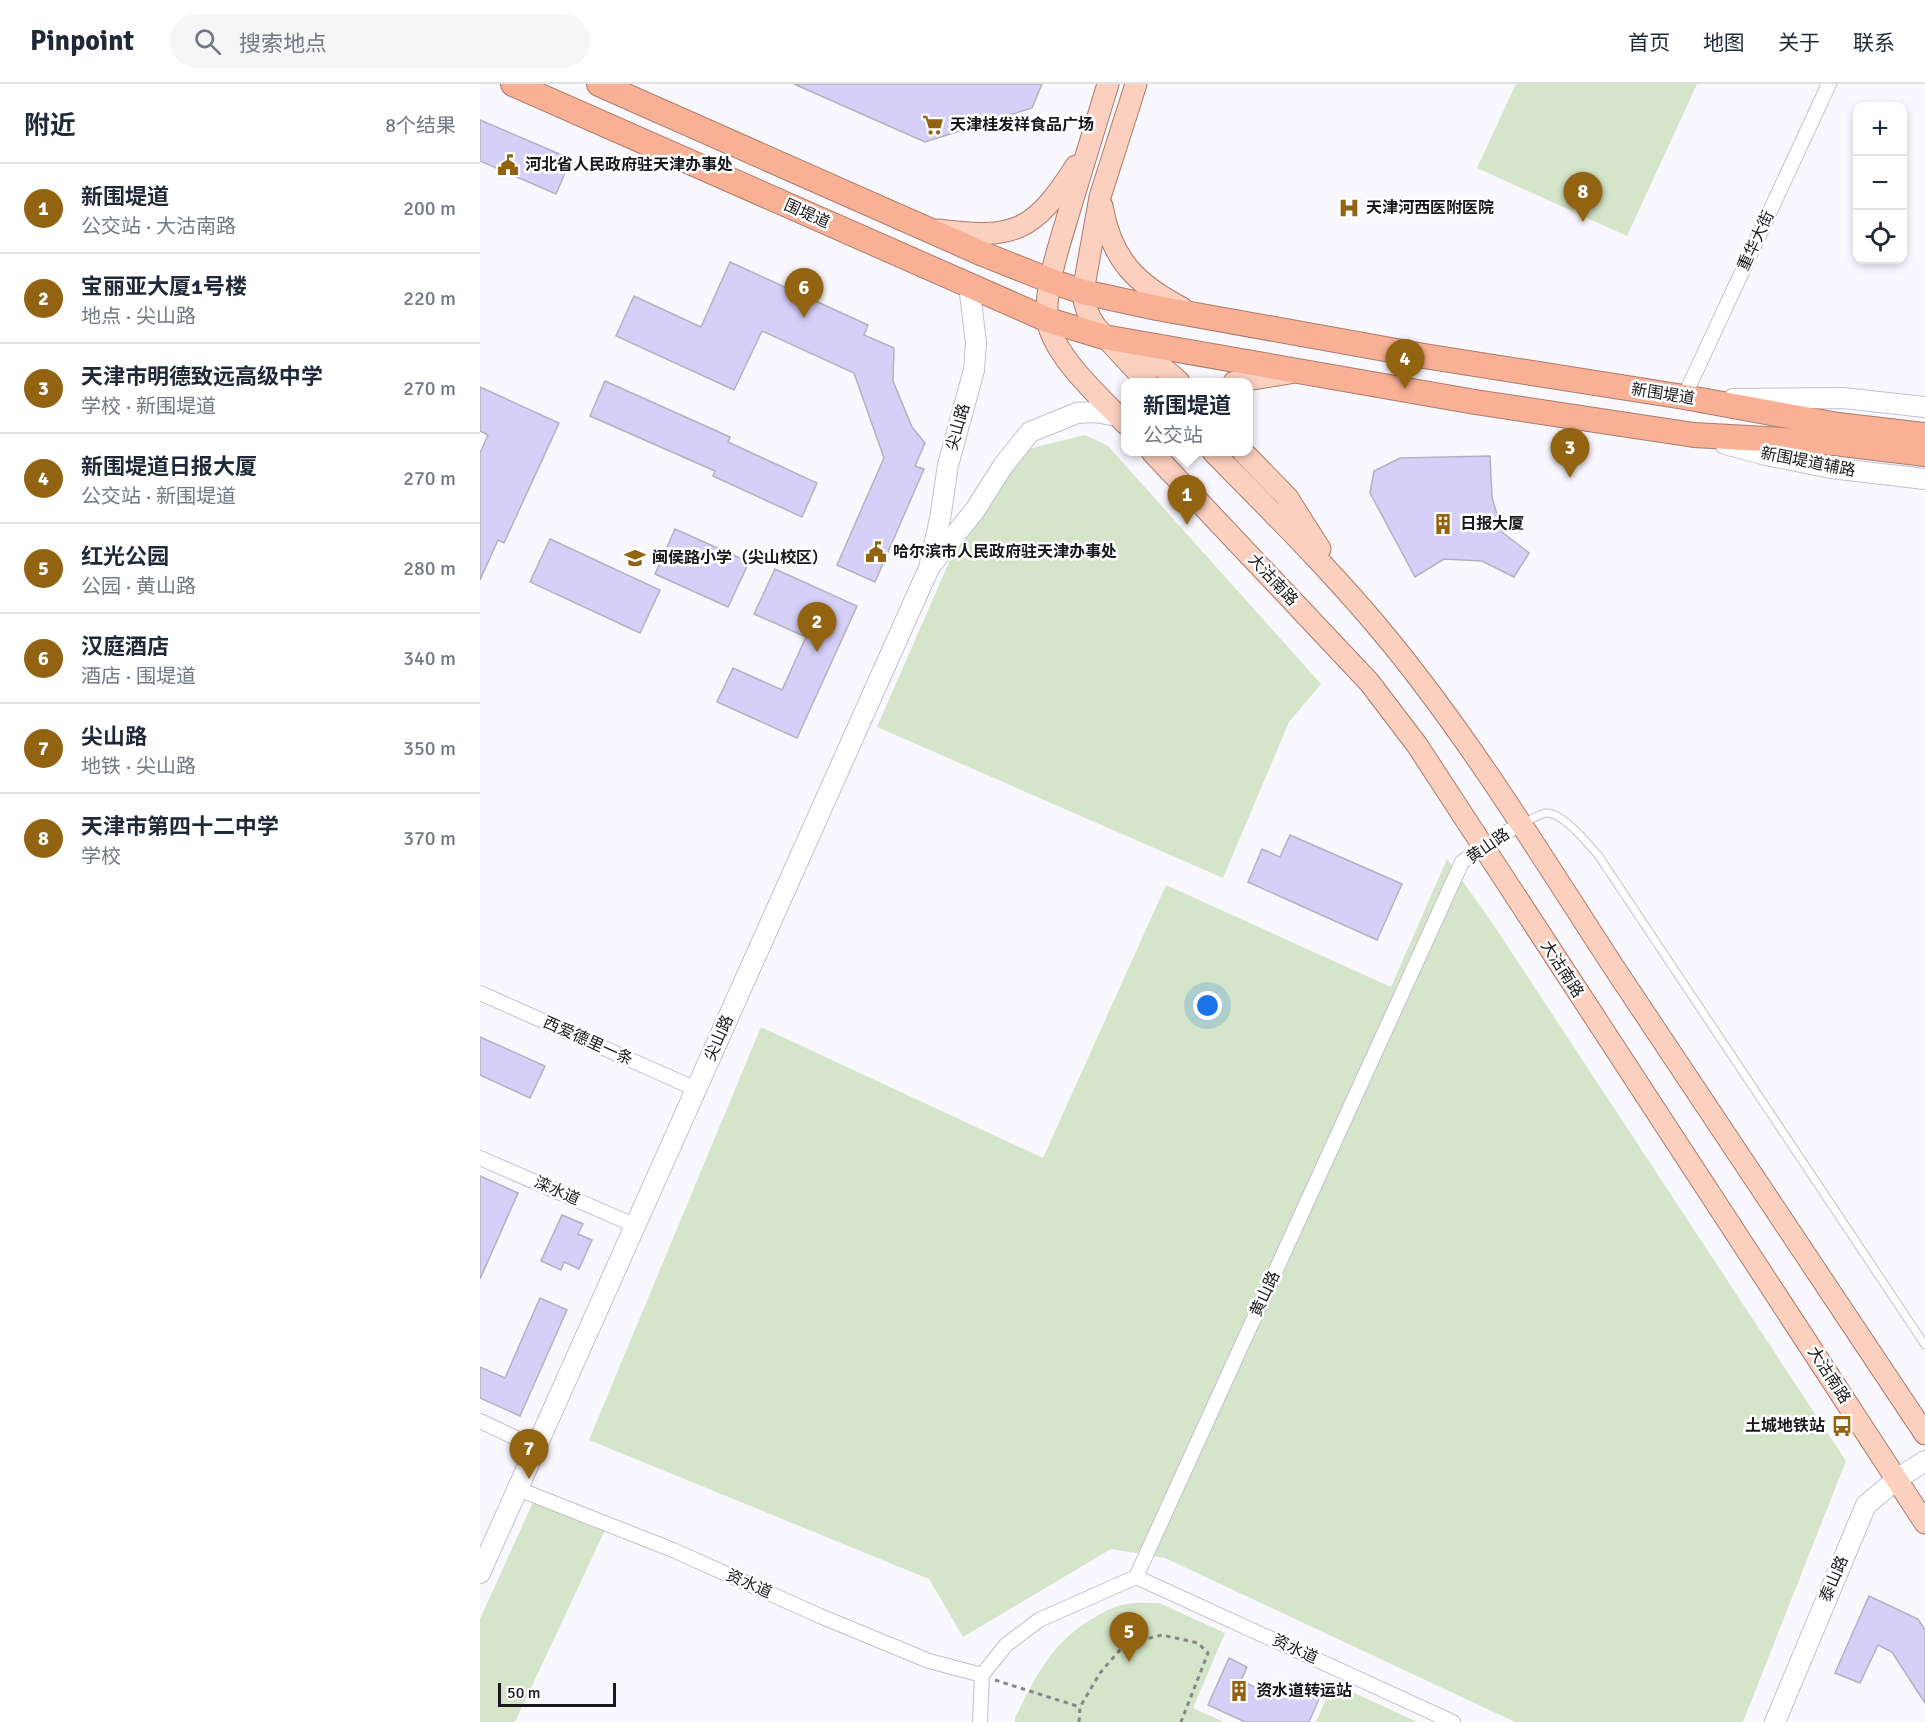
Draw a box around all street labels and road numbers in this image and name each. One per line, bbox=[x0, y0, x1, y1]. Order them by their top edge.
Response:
street label: 围堤道 bbox=[781, 195, 833, 233]
street label: 重华大街 bbox=[1733, 208, 1779, 274]
street label: 新围堤道 bbox=[1630, 379, 1696, 409]
street label: 尖山路 bbox=[942, 401, 974, 453]
street label: 新围堤道辅路 bbox=[1759, 443, 1857, 481]
street label: 大沽南路 bbox=[1244, 550, 1302, 610]
street label: 黄山路 bbox=[1463, 824, 1513, 868]
street label: 大沽南路 bbox=[1536, 937, 1588, 1001]
street label: 西爱德里一条 bbox=[540, 1012, 636, 1070]
street label: 尖山路 bbox=[700, 1012, 738, 1064]
street label: 滦水道 bbox=[531, 1172, 583, 1210]
street label: 黄山路 bbox=[1246, 1268, 1284, 1320]
street label: 大沽南路 bbox=[1803, 1343, 1855, 1407]
street label: 泰山路 bbox=[1815, 1553, 1853, 1605]
street label: 资水道 bbox=[723, 1565, 775, 1603]
street label: 资水道 bbox=[1269, 1630, 1321, 1668]

